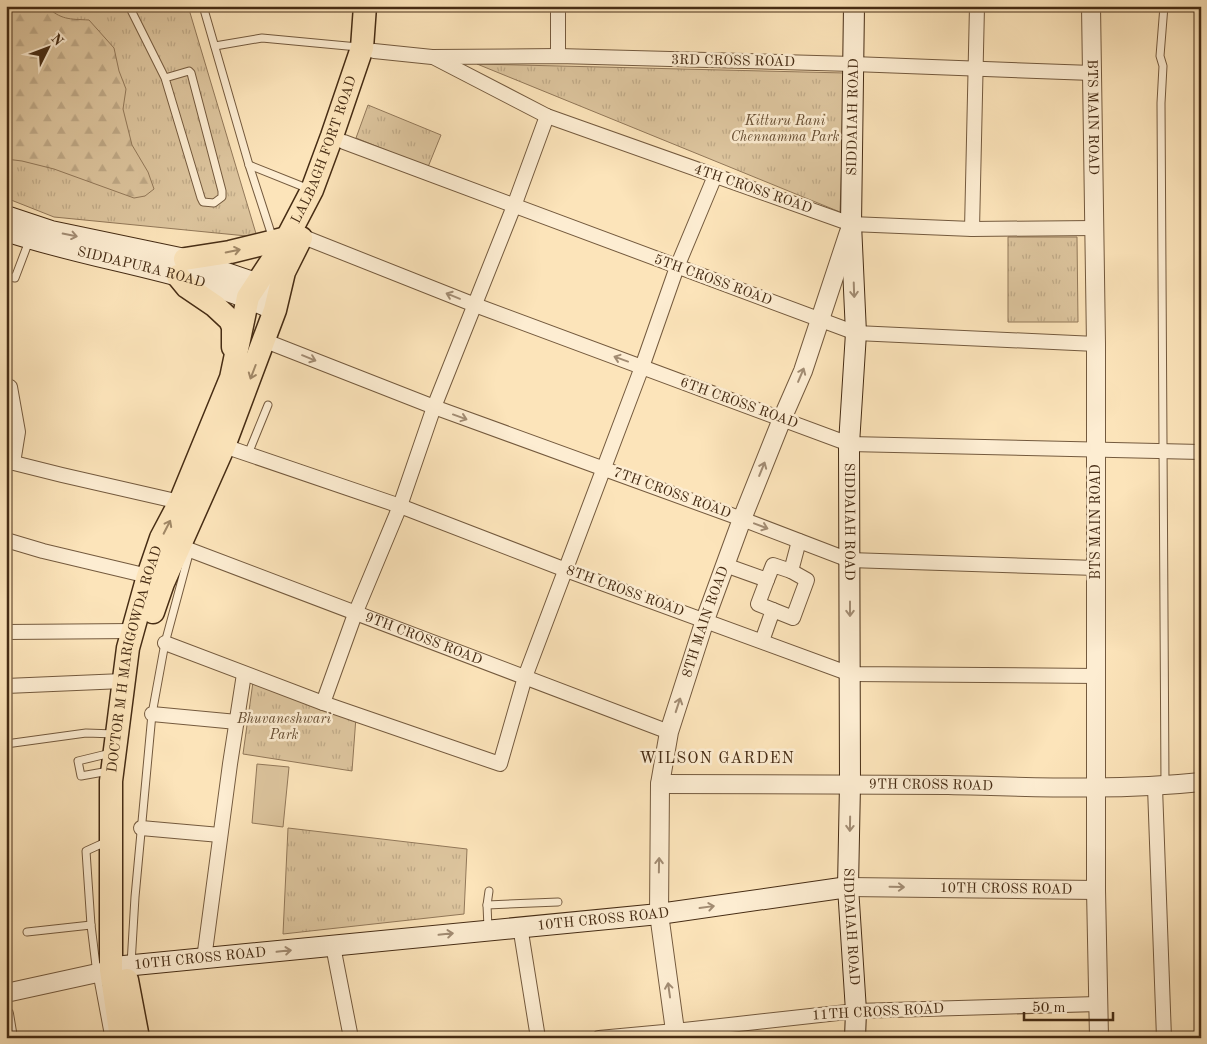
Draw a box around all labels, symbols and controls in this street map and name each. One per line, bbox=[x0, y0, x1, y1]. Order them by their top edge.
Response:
north arrow bbox=[22, 22, 72, 72]
text: N bbox=[48, 31, 66, 49]
street label: 3RD CROSS ROAD bbox=[671, 53, 795, 69]
street label: SIDDAIAH ROAD bbox=[845, 58, 861, 176]
street label: BTS MAIN ROAD bbox=[1085, 59, 1100, 175]
street label: LALBAGH FORT ROAD bbox=[289, 74, 359, 226]
park label: Kitturu Rani Chennamma Park bbox=[731, 114, 839, 144]
street label: 4TH CROSS ROAD bbox=[692, 162, 814, 216]
one-way arrow bbox=[61, 230, 77, 240]
street label: SIDDAPURA ROAD bbox=[76, 245, 207, 290]
one-way arrow bbox=[224, 246, 240, 256]
street label: 5TH CROSS ROAD bbox=[652, 252, 774, 308]
one-way arrow bbox=[849, 282, 859, 298]
one-way arrow bbox=[445, 291, 461, 300]
one-way arrow bbox=[301, 353, 316, 363]
one-way arrow bbox=[614, 354, 629, 364]
one-way arrow bbox=[247, 364, 257, 379]
one-way arrow bbox=[798, 367, 807, 382]
street label: 6TH CROSS ROAD bbox=[678, 375, 800, 431]
one-way arrow bbox=[452, 413, 467, 422]
one-way arrow bbox=[758, 462, 767, 477]
street label: SIDDAIAH ROAD bbox=[842, 463, 856, 581]
street label: BTS MAIN ROAD bbox=[1089, 464, 1103, 580]
street label: 7TH CROSS ROAD bbox=[611, 465, 733, 521]
one-way arrow bbox=[162, 519, 172, 534]
one-way arrow bbox=[753, 522, 768, 531]
street label: DOCTOR M H MARIGOWDA ROAD bbox=[105, 544, 165, 773]
street label: 8TH CROSS ROAD bbox=[564, 563, 686, 619]
street label: 8TH MAIN ROAD bbox=[680, 564, 731, 679]
one-way arrow bbox=[845, 600, 855, 616]
street label: 9TH CROSS ROAD bbox=[363, 610, 484, 667]
one-way arrow bbox=[674, 697, 683, 713]
park label: Bhuvaneshwari Park bbox=[236, 712, 331, 742]
district label: WILSON GARDEN bbox=[639, 751, 795, 767]
street label: 9TH CROSS ROAD bbox=[869, 777, 993, 793]
one-way arrow bbox=[845, 815, 854, 831]
one-way arrow bbox=[654, 857, 664, 874]
street label: SIDDAIAH ROAD bbox=[841, 868, 861, 986]
street label: 10TH CROSS ROAD bbox=[940, 881, 1072, 897]
one-way arrow bbox=[888, 882, 905, 892]
one-way arrow bbox=[699, 902, 715, 912]
street label: 10TH CROSS ROAD bbox=[537, 906, 670, 933]
one-way arrow bbox=[438, 929, 454, 939]
street label: 10TH CROSS ROAD bbox=[133, 945, 267, 972]
one-way arrow bbox=[276, 946, 292, 956]
one-way arrow bbox=[663, 982, 673, 998]
scale bar bbox=[1024, 989, 1113, 1021]
text: 50 m bbox=[1032, 1001, 1066, 1016]
street label: 11TH CROSS ROAD bbox=[812, 1002, 944, 1022]

